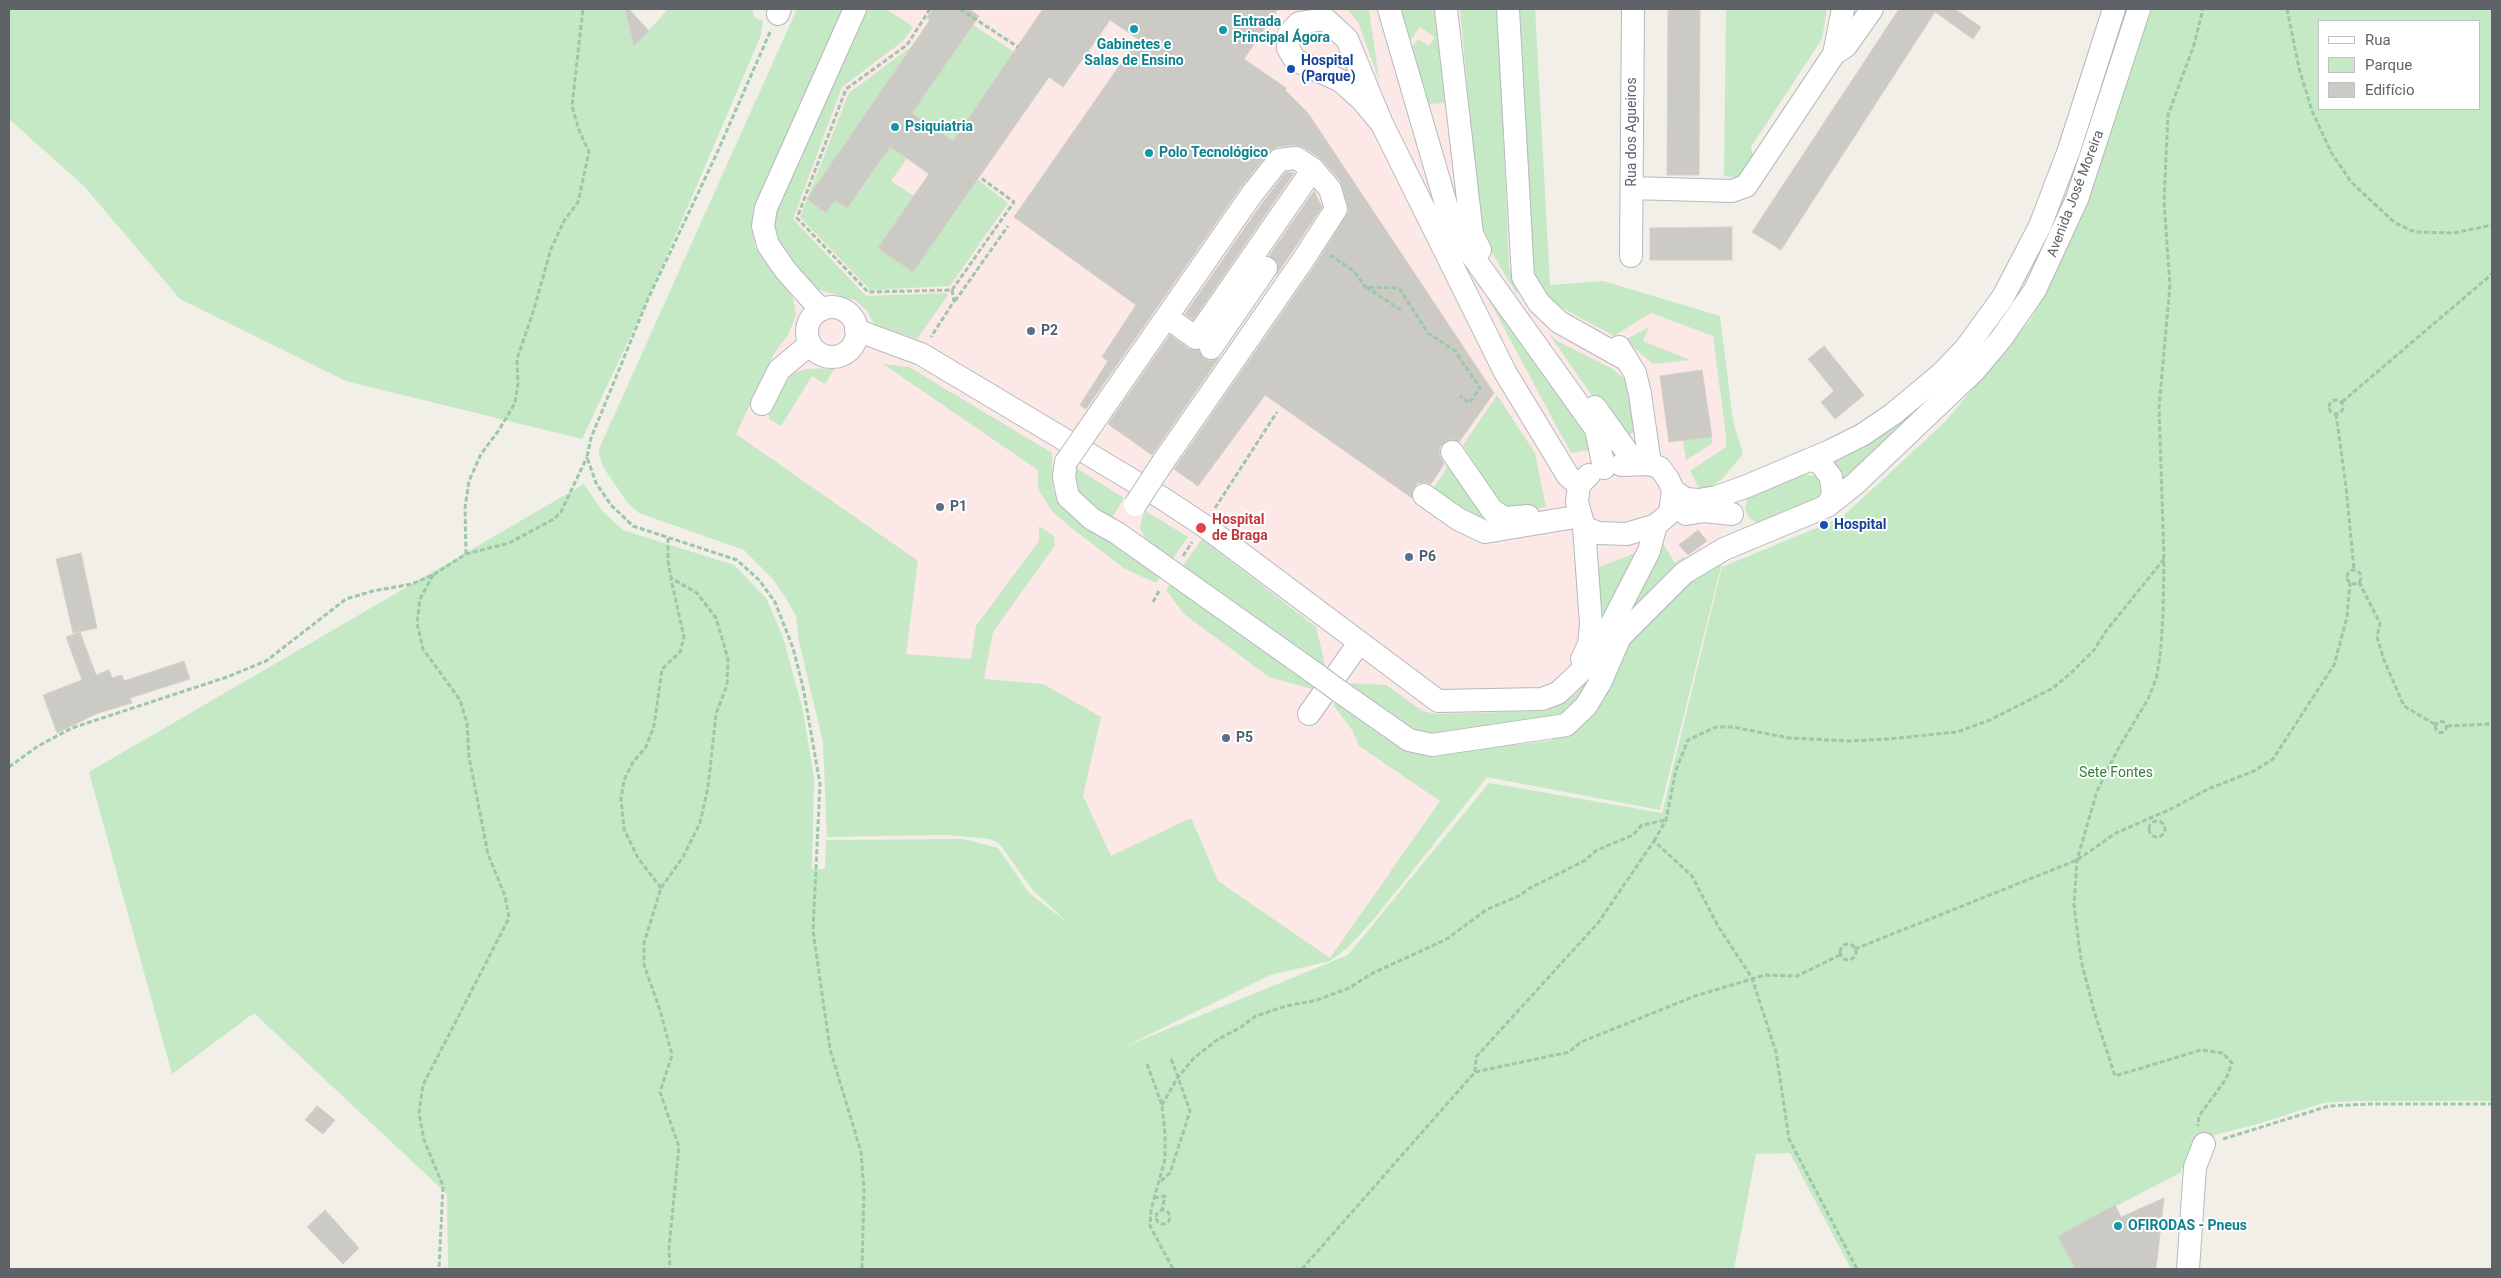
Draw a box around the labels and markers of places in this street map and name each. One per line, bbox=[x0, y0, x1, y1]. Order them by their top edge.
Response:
place label: Entrada Principal Ágora bbox=[1233, 14, 1330, 46]
marker: Gabinetes e Salas de Ensino bbox=[1128, 23, 1140, 35]
marker: Entrada Principal Ágora bbox=[1217, 24, 1229, 36]
place label: Gabinetes e Salas de Ensino bbox=[1084, 37, 1184, 70]
place label: Hospital (Parque) bbox=[1301, 53, 1356, 85]
marker: Hospital (Parque) bbox=[1285, 63, 1297, 75]
place label: Psiquiatria bbox=[905, 119, 973, 135]
marker: Psiquiatria bbox=[889, 121, 901, 133]
place label: Polo Tecnológico bbox=[1159, 145, 1268, 161]
marker: Polo Tecnológico bbox=[1143, 147, 1155, 159]
place label: P2 bbox=[1041, 323, 1058, 339]
marker: P2 bbox=[1025, 325, 1037, 337]
place label: P1 bbox=[950, 499, 967, 515]
marker: P1 bbox=[934, 501, 946, 513]
place label: Hospital de Braga bbox=[1212, 512, 1268, 544]
place label: Hospital bbox=[1834, 517, 1886, 533]
marker: Hospital bbox=[1818, 519, 1830, 531]
marker: Hospital de Braga bbox=[1194, 521, 1208, 535]
place label: P6 bbox=[1419, 549, 1436, 565]
marker: P6 bbox=[1403, 551, 1415, 563]
place label: P5 bbox=[1236, 730, 1253, 746]
marker: P5 bbox=[1220, 732, 1232, 744]
place label: OFIRODAS - Pneus bbox=[2128, 1218, 2247, 1234]
marker: OFIRODAS - Pneus bbox=[2112, 1220, 2124, 1232]

